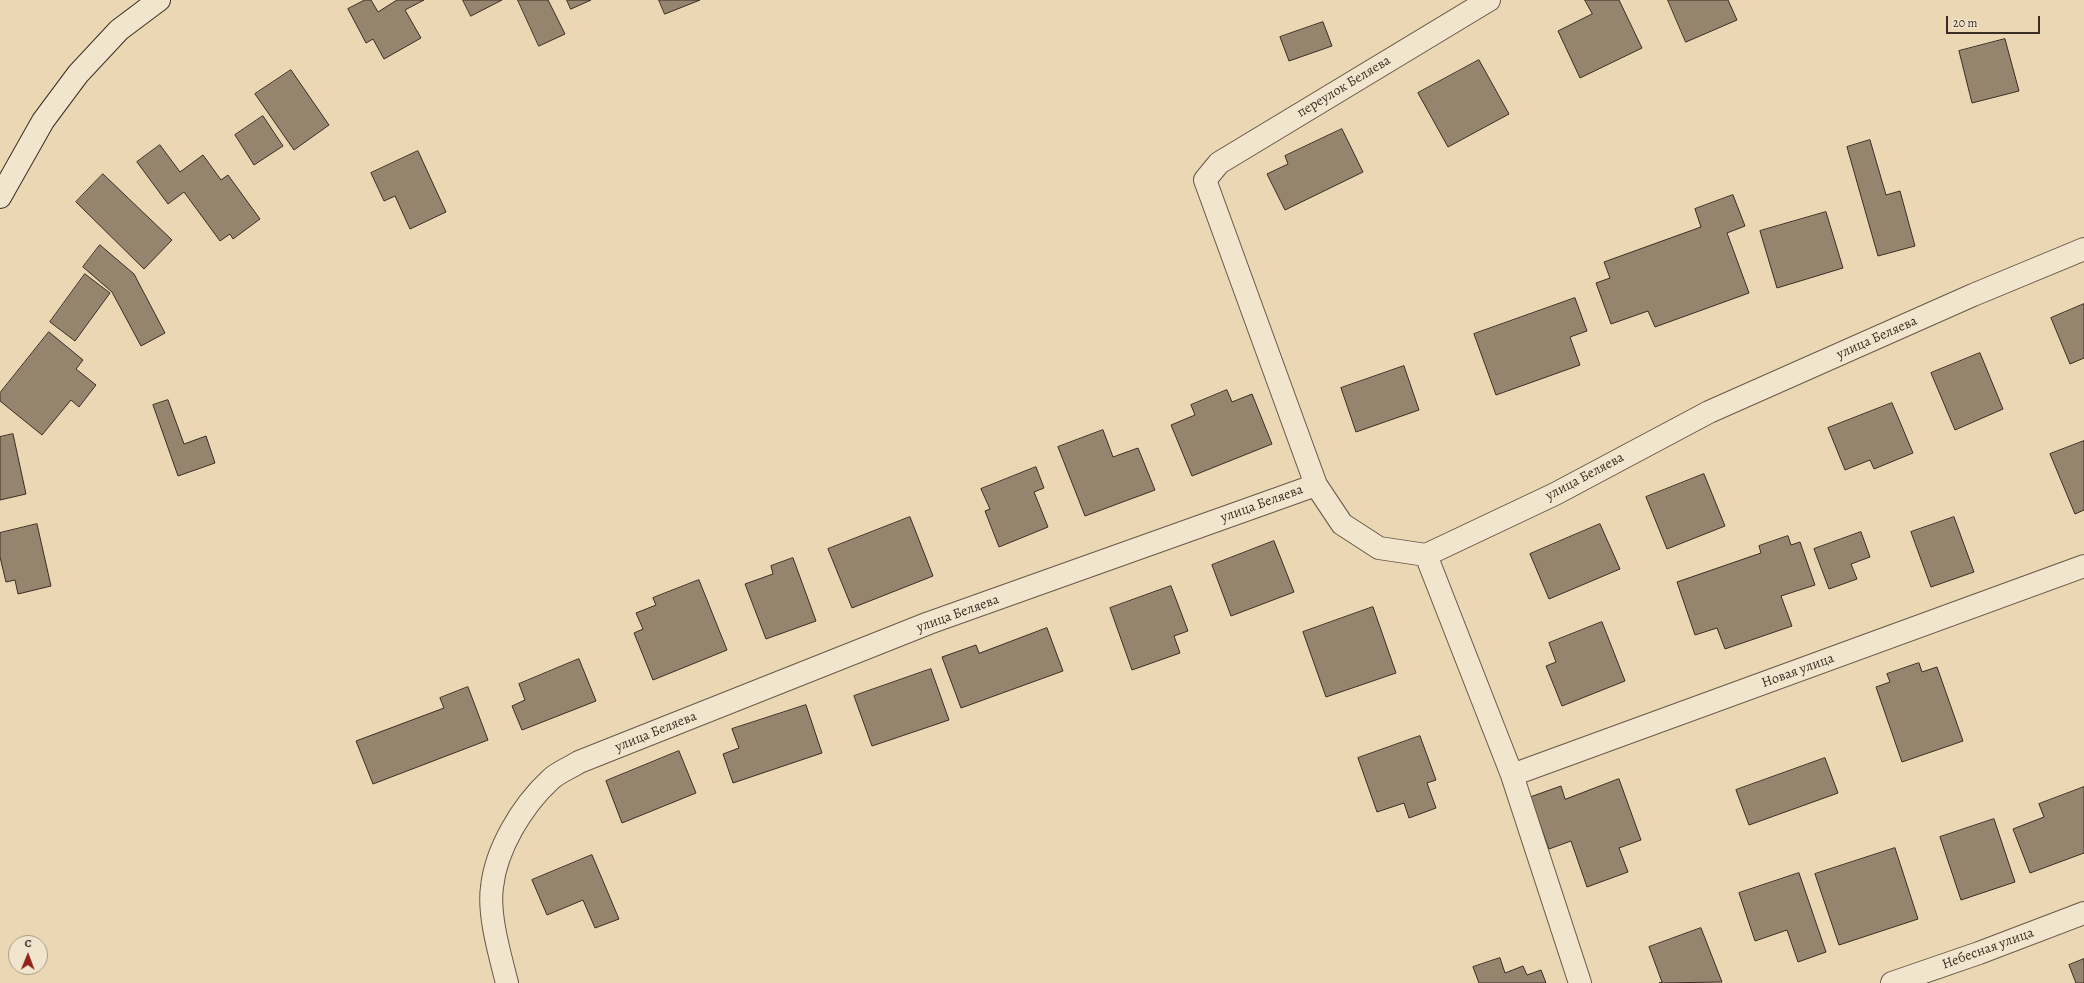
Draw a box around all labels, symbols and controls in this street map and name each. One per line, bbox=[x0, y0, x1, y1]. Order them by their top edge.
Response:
scale bar bbox=[1948, 8, 2042, 34]
text: 20 m bbox=[1953, 15, 1977, 31]
street label: переулок Беляева bbox=[1294, 52, 1394, 122]
street label: улица Беляева bbox=[1834, 313, 1920, 363]
street label: улица Беляева bbox=[1543, 449, 1627, 505]
street label: улица Беляева bbox=[1219, 481, 1305, 527]
street label: улица Беляева bbox=[915, 591, 1001, 637]
street label: Новая улица bbox=[1760, 650, 1836, 692]
street label: улица Беляева bbox=[613, 708, 699, 756]
street label: Небесная улица bbox=[1940, 925, 2036, 973]
north arrow bbox=[8, 935, 48, 975]
text: С bbox=[25, 936, 32, 951]

